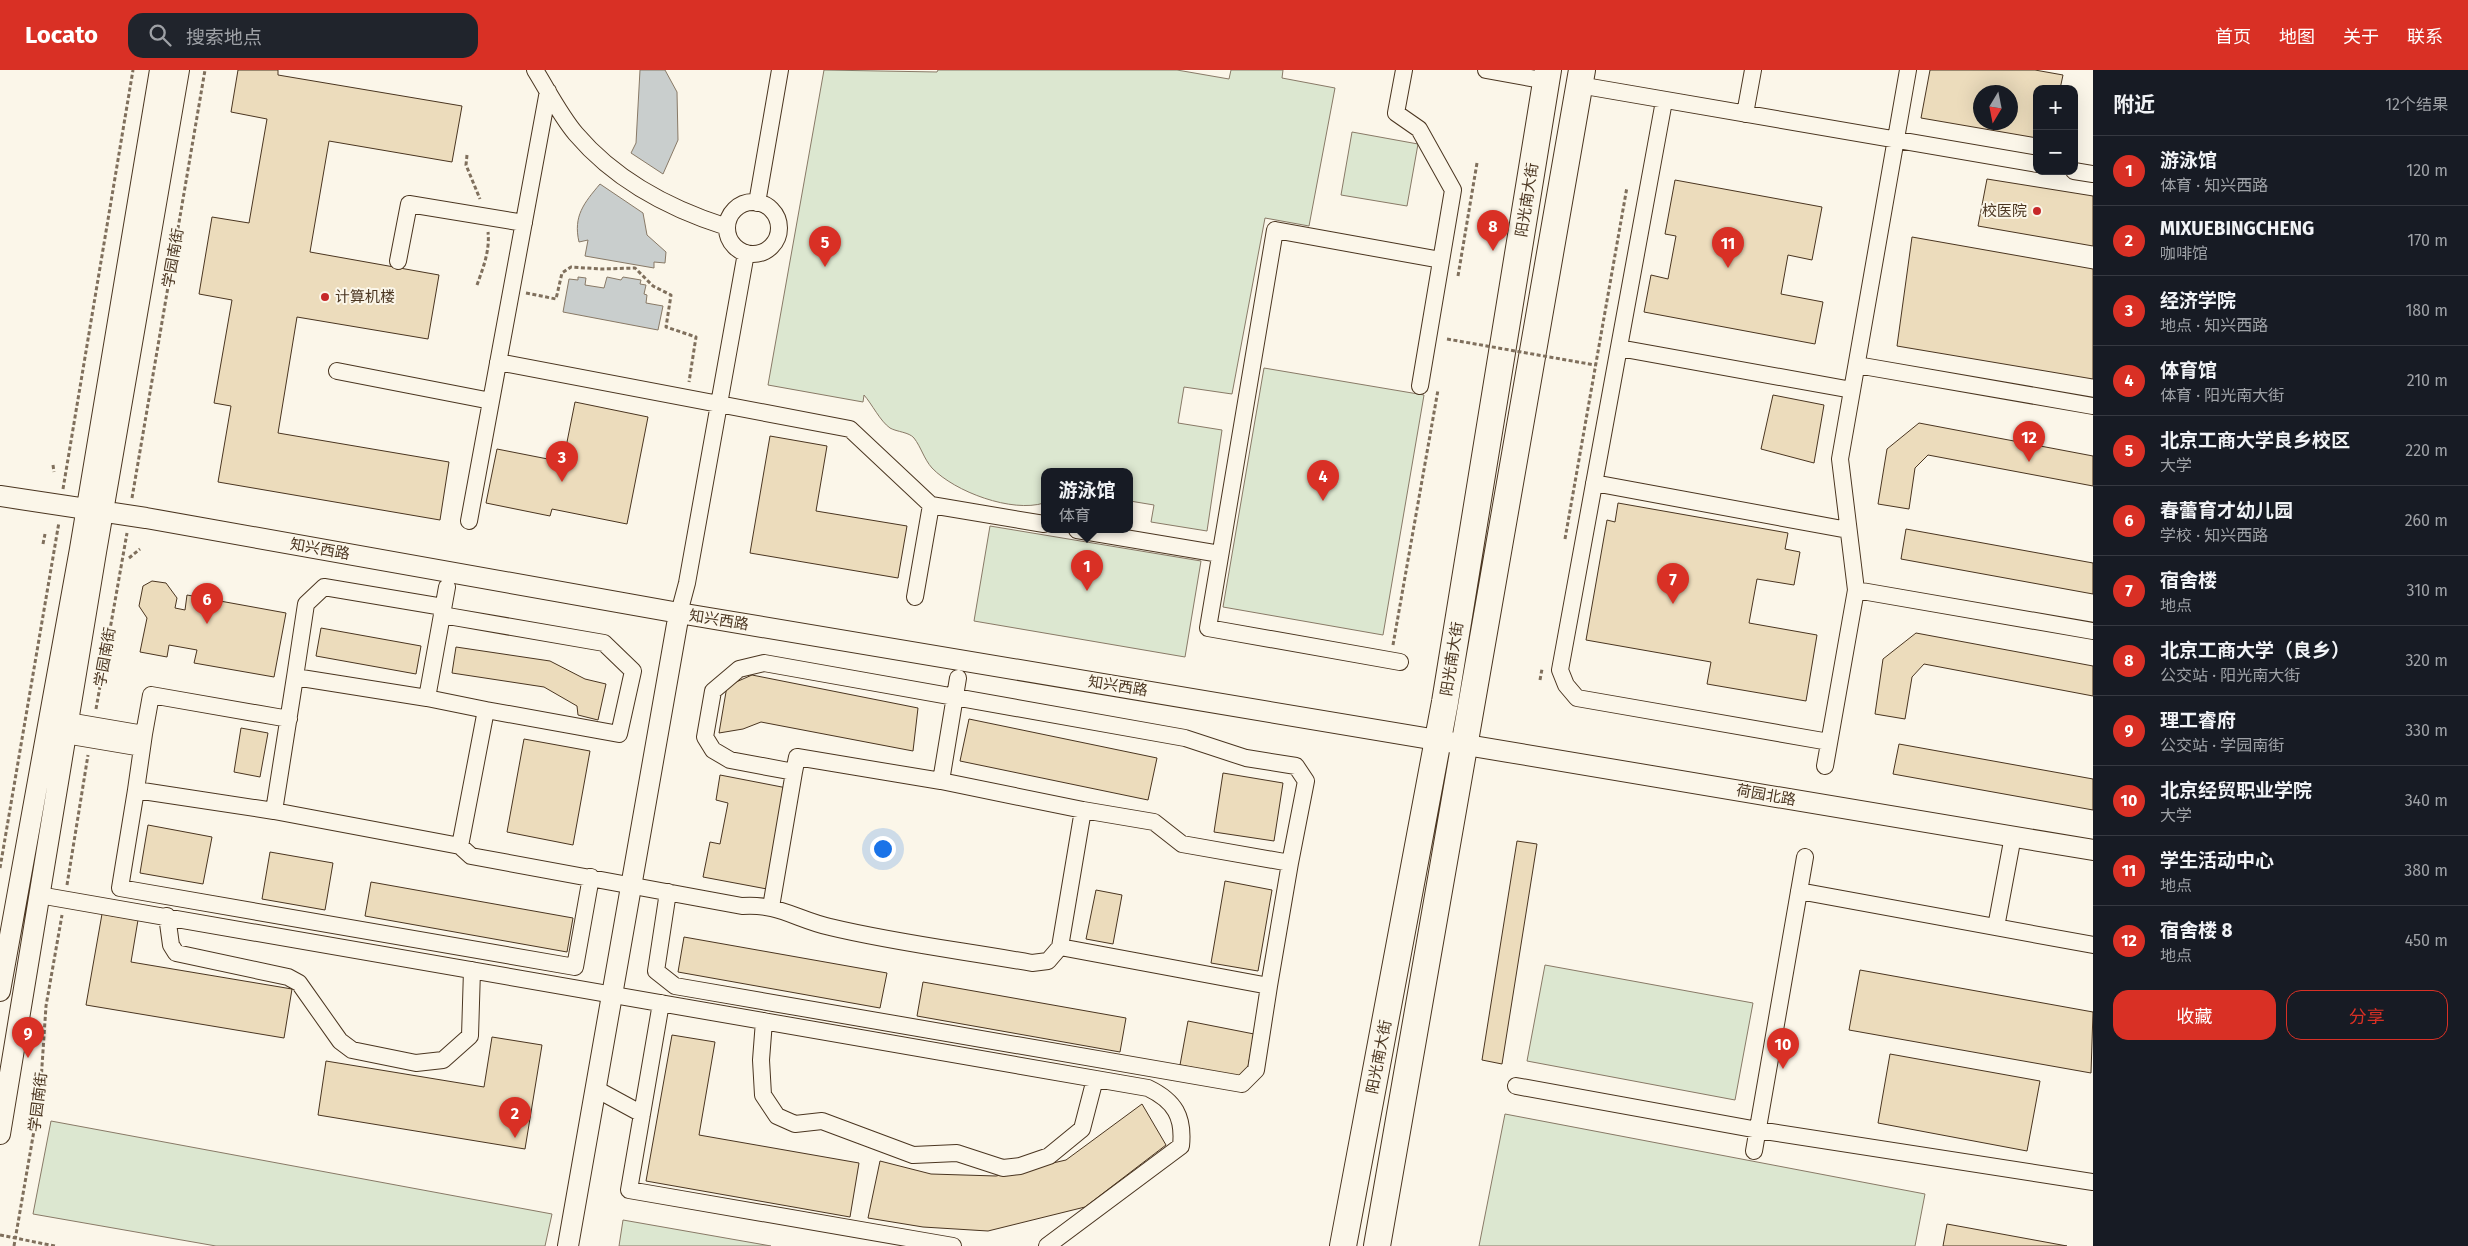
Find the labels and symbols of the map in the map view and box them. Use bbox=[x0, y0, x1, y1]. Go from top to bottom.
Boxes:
north arrow bbox=[1973, 85, 2018, 130]
street label: 阳光南大街 bbox=[1512, 162, 1542, 238]
place label: 校医院 bbox=[1982, 202, 2027, 220]
marker: 校医院 bbox=[2031, 205, 2043, 217]
pin: 8 bbox=[1477, 210, 1509, 251]
pin: 5 bbox=[809, 226, 841, 267]
street label: 学园南街 bbox=[159, 227, 187, 289]
pin: 11 bbox=[1712, 227, 1744, 268]
place label: 计算机楼 bbox=[335, 288, 395, 306]
marker: 计算机楼 bbox=[319, 291, 331, 303]
pin: 12 bbox=[2013, 421, 2045, 462]
pin: 3 bbox=[546, 441, 578, 482]
pin: 4 bbox=[1307, 460, 1339, 501]
street label: 知兴西路 bbox=[289, 535, 351, 563]
pin: 1 bbox=[1071, 550, 1103, 591]
pin: 7 bbox=[1657, 563, 1689, 604]
pin: 6 bbox=[191, 583, 223, 624]
street label: 知兴西路 bbox=[688, 606, 750, 634]
street label: 阳光南大街 bbox=[1437, 621, 1467, 697]
street label: 学园南街 bbox=[91, 626, 119, 688]
street label: 知兴西路 bbox=[1087, 672, 1149, 700]
street label: 荷园北路 bbox=[1735, 781, 1797, 809]
your location bbox=[870, 836, 896, 862]
pin: 9 bbox=[12, 1017, 44, 1058]
street label: 阳光南大街 bbox=[1363, 1018, 1395, 1096]
pin: 10 bbox=[1767, 1028, 1799, 1069]
street label: 学园南街 bbox=[25, 1071, 51, 1133]
pin: 2 bbox=[499, 1097, 531, 1138]

